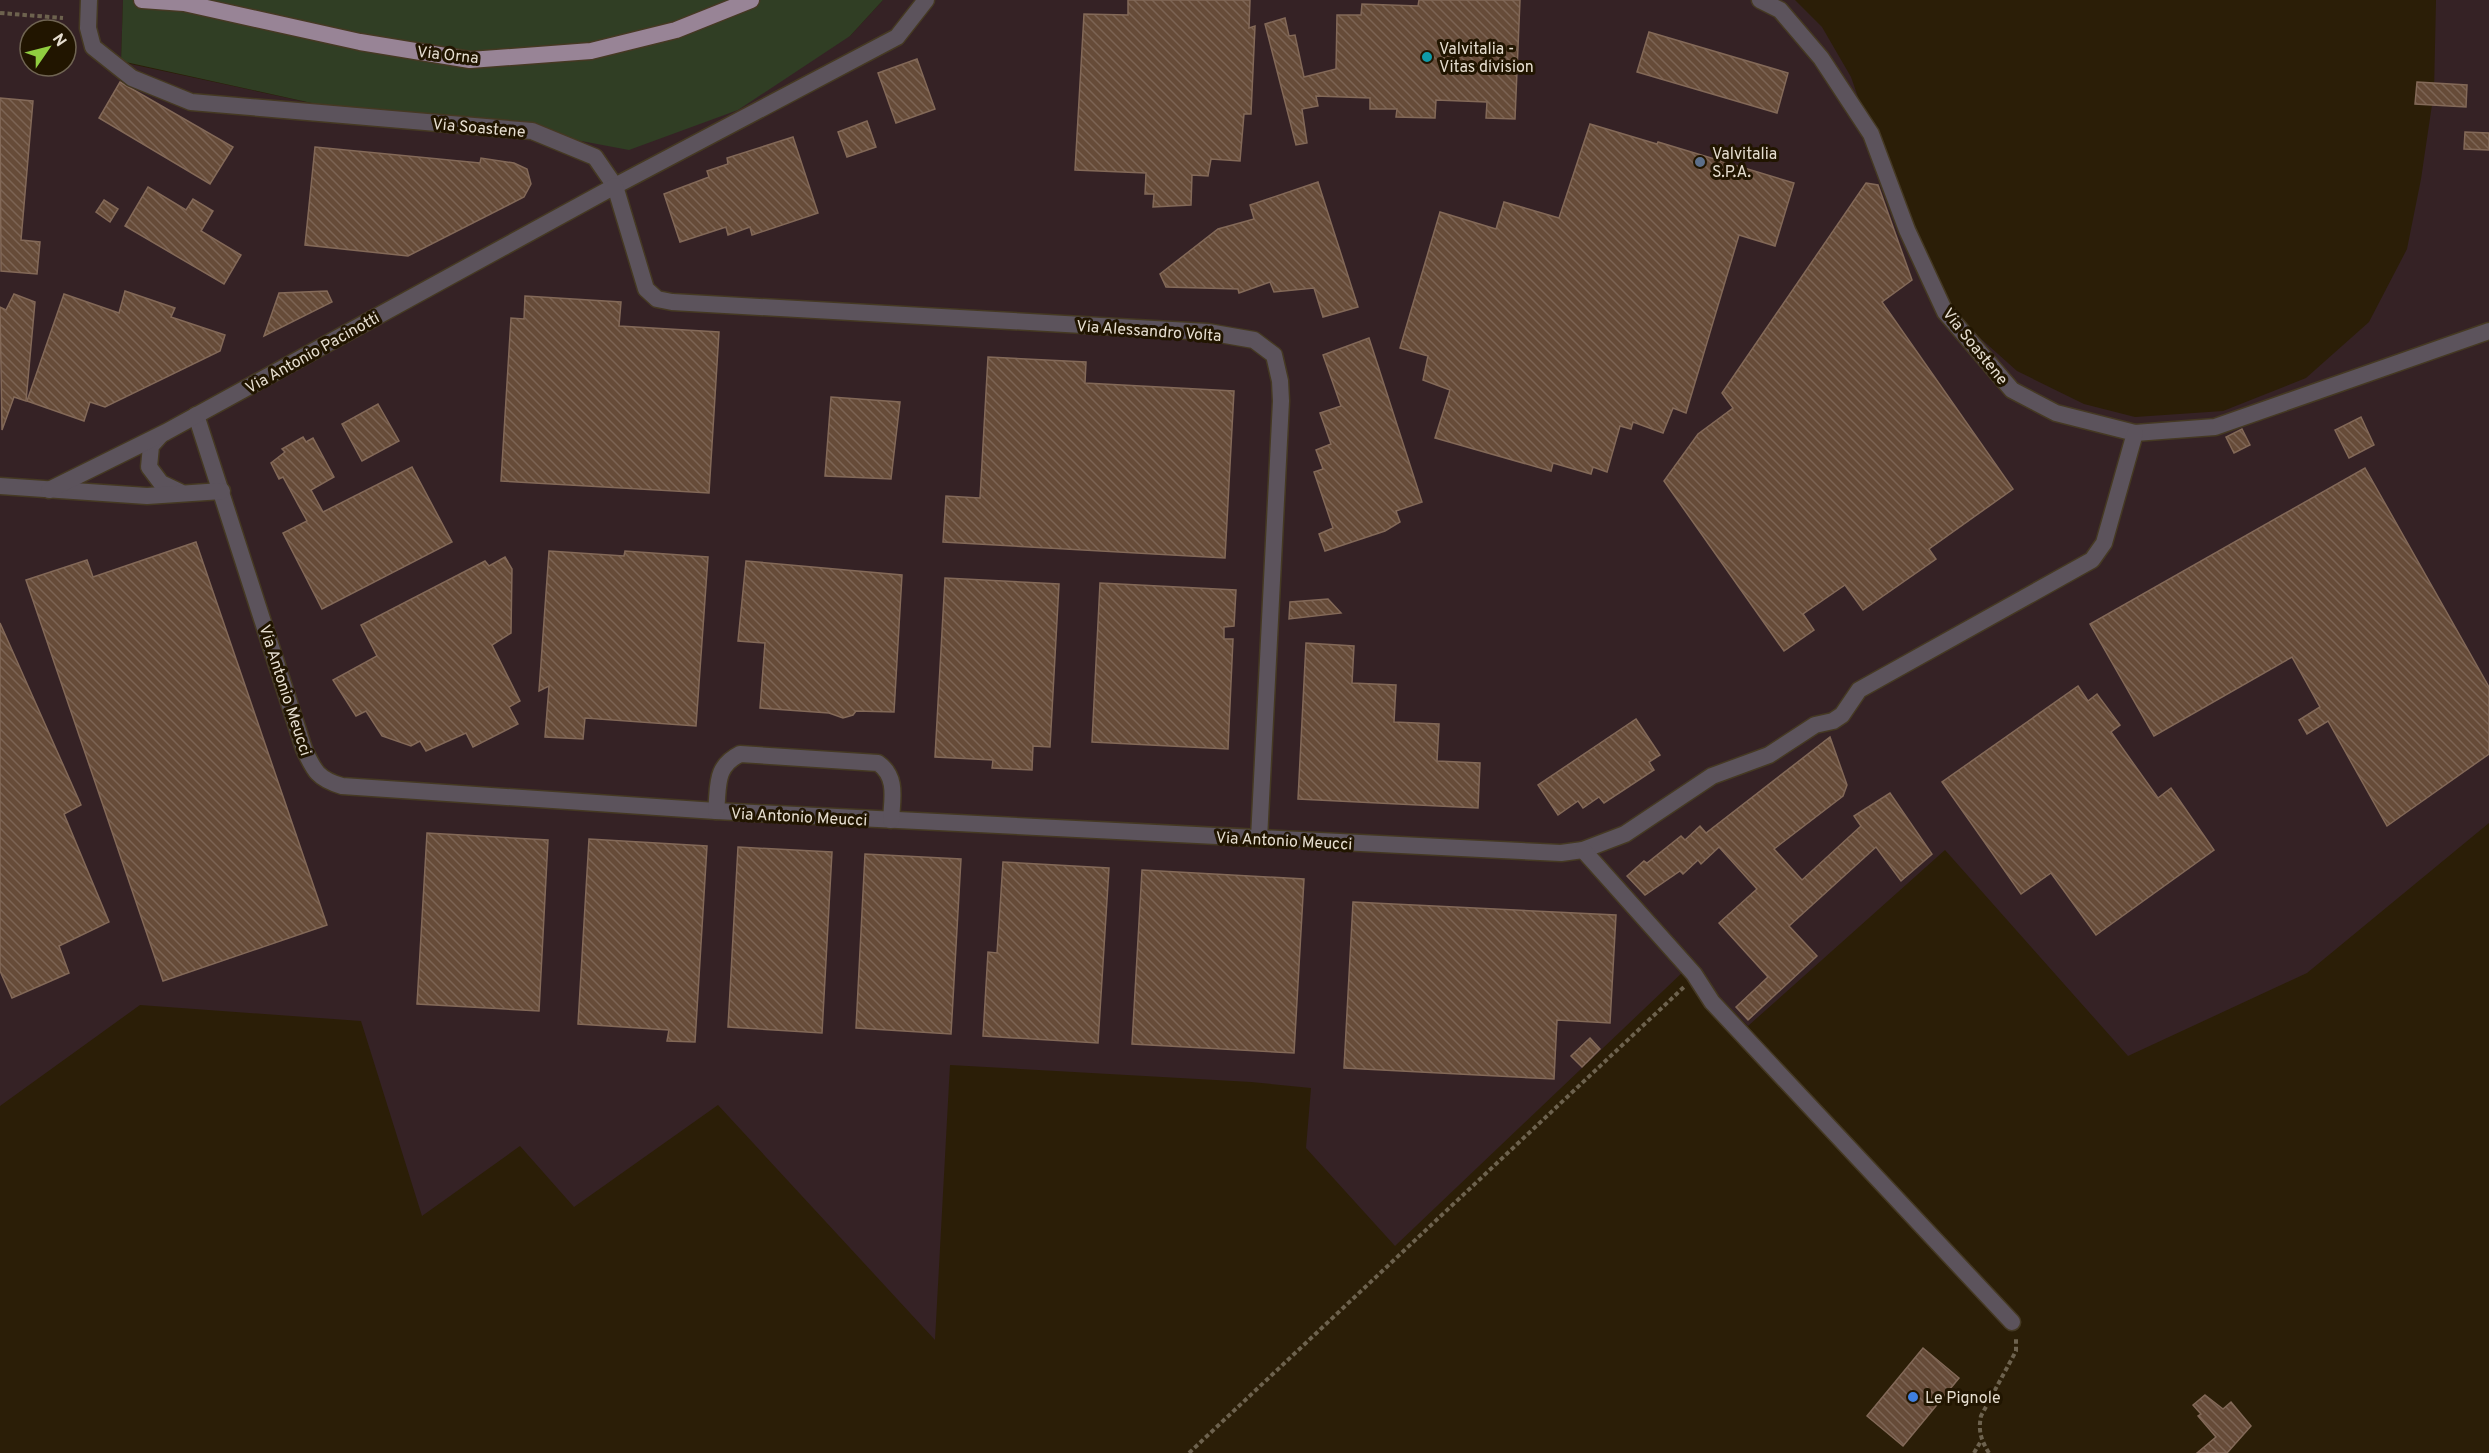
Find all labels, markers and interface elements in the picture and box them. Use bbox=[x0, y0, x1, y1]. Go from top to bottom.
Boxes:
north arrow bbox=[18, 18, 78, 78]
text: N bbox=[47, 30, 70, 51]
place label: Valvitalia - Vitas division bbox=[1439, 40, 1534, 78]
street label: Via Orna bbox=[416, 43, 480, 69]
marker: Valvitalia - Vitas division bbox=[1420, 50, 1434, 64]
street label: Via Soastene bbox=[431, 115, 526, 143]
place label: Valvitalia S.P.A. bbox=[1712, 145, 1777, 183]
marker: Valvitalia S.P.A. bbox=[1693, 155, 1707, 169]
street label: Via Soastene bbox=[1937, 305, 2012, 390]
street label: Via Antonio Pacinotti bbox=[242, 309, 384, 399]
street label: Via Alessandro Volta bbox=[1076, 317, 1222, 347]
street label: Via Antonio Meucci bbox=[253, 622, 315, 759]
street label: Via Antonio Meucci bbox=[730, 804, 868, 832]
street label: Via Antonio Meucci bbox=[1215, 828, 1353, 856]
place label: Le Pignole bbox=[1925, 1389, 2001, 1409]
marker: Le Pignole bbox=[1906, 1390, 1920, 1404]

